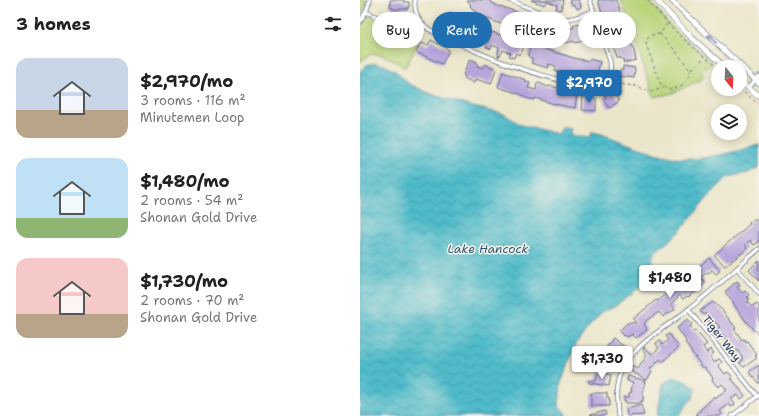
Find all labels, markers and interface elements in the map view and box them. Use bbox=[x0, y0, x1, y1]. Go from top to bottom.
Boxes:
chip: Buy bbox=[372, 12, 424, 48]
chip: Rent bbox=[432, 12, 492, 48]
chip: Filters bbox=[500, 12, 570, 48]
chip: New bbox=[578, 12, 636, 48]
text: 3 homes bbox=[16, 13, 91, 35]
icon: filters bbox=[322, 13, 344, 35]
one-way arrow bbox=[707, 35, 717, 44]
north arrow bbox=[711, 60, 747, 96]
map controls bbox=[711, 60, 747, 140]
text: $2,970/mo bbox=[140, 70, 233, 92]
pin: $2,970 bbox=[556, 70, 622, 104]
icon: home bbox=[48, 74, 96, 122]
text: $2,970 bbox=[566, 74, 612, 91]
text: 3 rooms · 116 m² bbox=[140, 92, 246, 109]
button: layers bbox=[711, 104, 747, 140]
text: Minutemen Loop bbox=[140, 109, 244, 126]
text: $1,480/mo bbox=[140, 170, 230, 192]
icon: home bbox=[48, 174, 96, 222]
text: 2 rooms · 54 m² bbox=[140, 192, 243, 209]
text: Shonan Gold Drive bbox=[140, 209, 257, 226]
water label: Lake Hancock bbox=[448, 241, 529, 257]
pin: $1,480 bbox=[637, 265, 703, 299]
text: $1,480 bbox=[648, 269, 692, 286]
text: $1,730/mo bbox=[140, 270, 228, 292]
icon: home bbox=[48, 274, 96, 322]
text: 2 rooms · 70 m² bbox=[140, 292, 244, 309]
text: Shonan Gold Drive bbox=[140, 309, 257, 326]
street label: Tiger Way bbox=[699, 312, 744, 364]
pin: $1,730 bbox=[569, 346, 635, 380]
text: $1,730 bbox=[581, 350, 623, 367]

